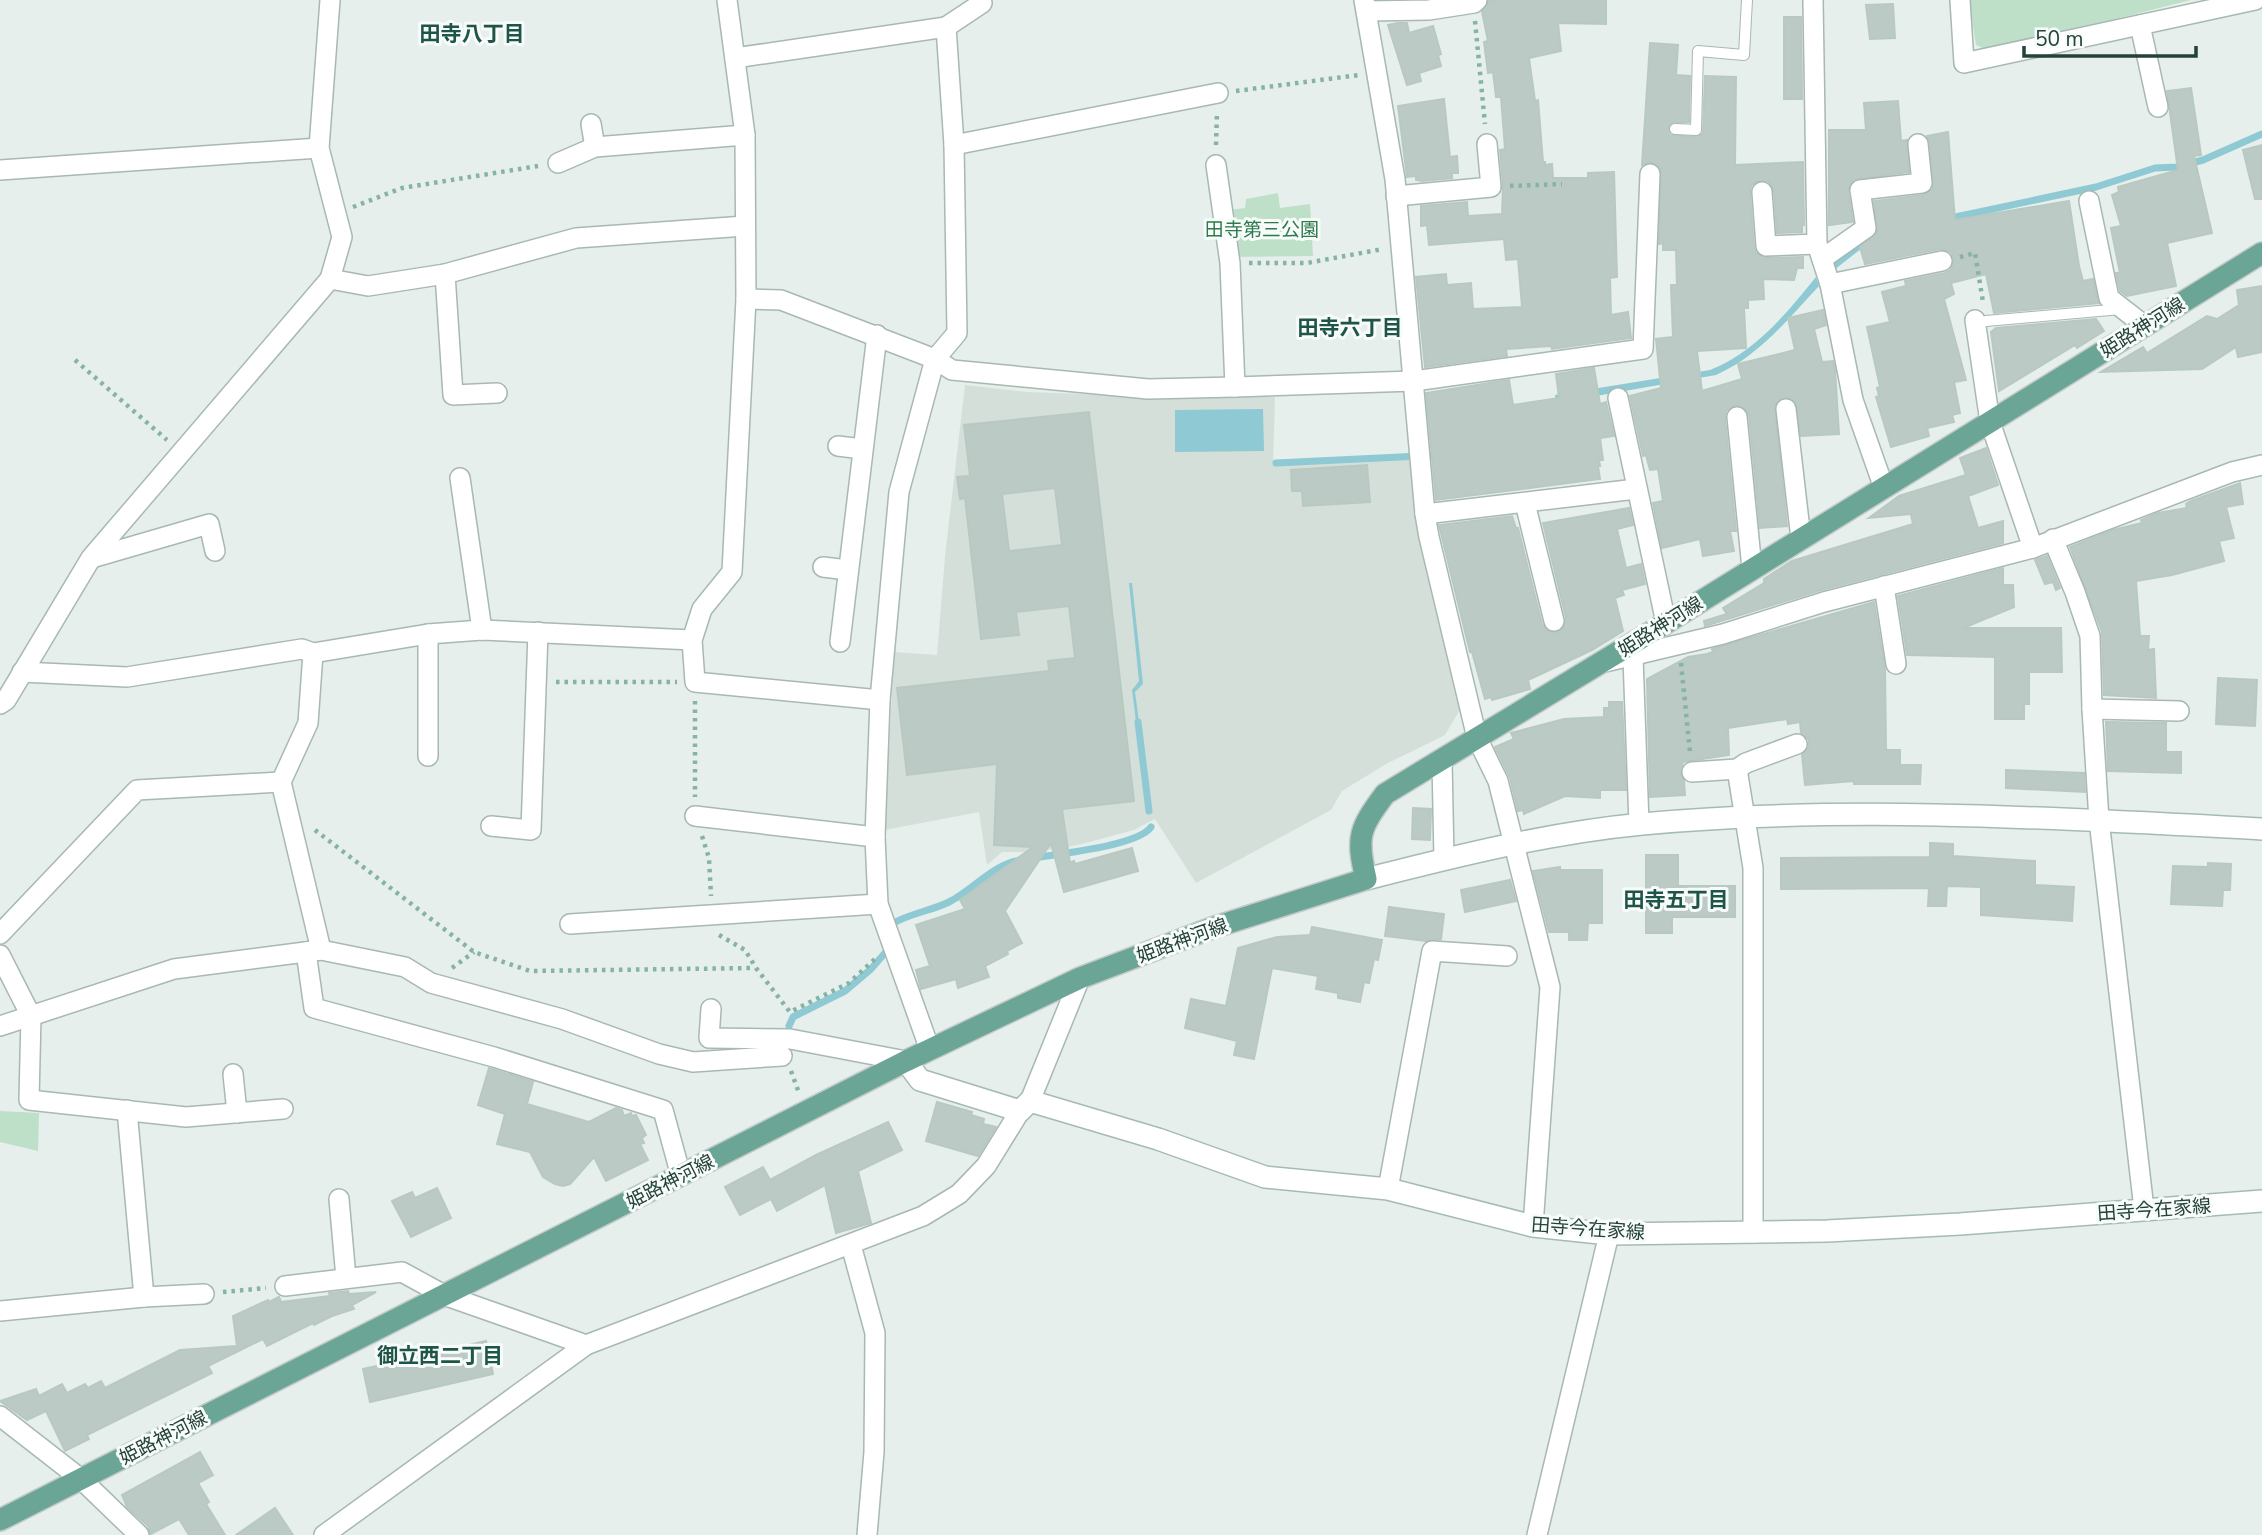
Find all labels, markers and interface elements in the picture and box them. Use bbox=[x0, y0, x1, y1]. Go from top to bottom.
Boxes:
scale bar bbox=[2024, 14, 2196, 58]
district label: 田寺八丁目 bbox=[420, 20, 525, 48]
text: 50 m bbox=[2035, 25, 2084, 53]
park label: 田寺第三公園 bbox=[1205, 217, 1319, 243]
street label: 姫路神河線 bbox=[2095, 292, 2190, 364]
district label: 田寺六丁目 bbox=[1298, 314, 1403, 342]
street label: 姫路神河線 bbox=[1613, 591, 1708, 663]
district label: 田寺五丁目 bbox=[1624, 886, 1729, 914]
street label: 姫路神河線 bbox=[1133, 912, 1231, 969]
street label: 姫路神河線 bbox=[622, 1149, 719, 1215]
street label: 田寺今在家線 bbox=[2096, 1193, 2212, 1227]
street label: 田寺今在家線 bbox=[1530, 1212, 1646, 1246]
district label: 御立西二丁目 bbox=[377, 1342, 503, 1370]
street label: 姫路神河線 bbox=[115, 1405, 212, 1471]

